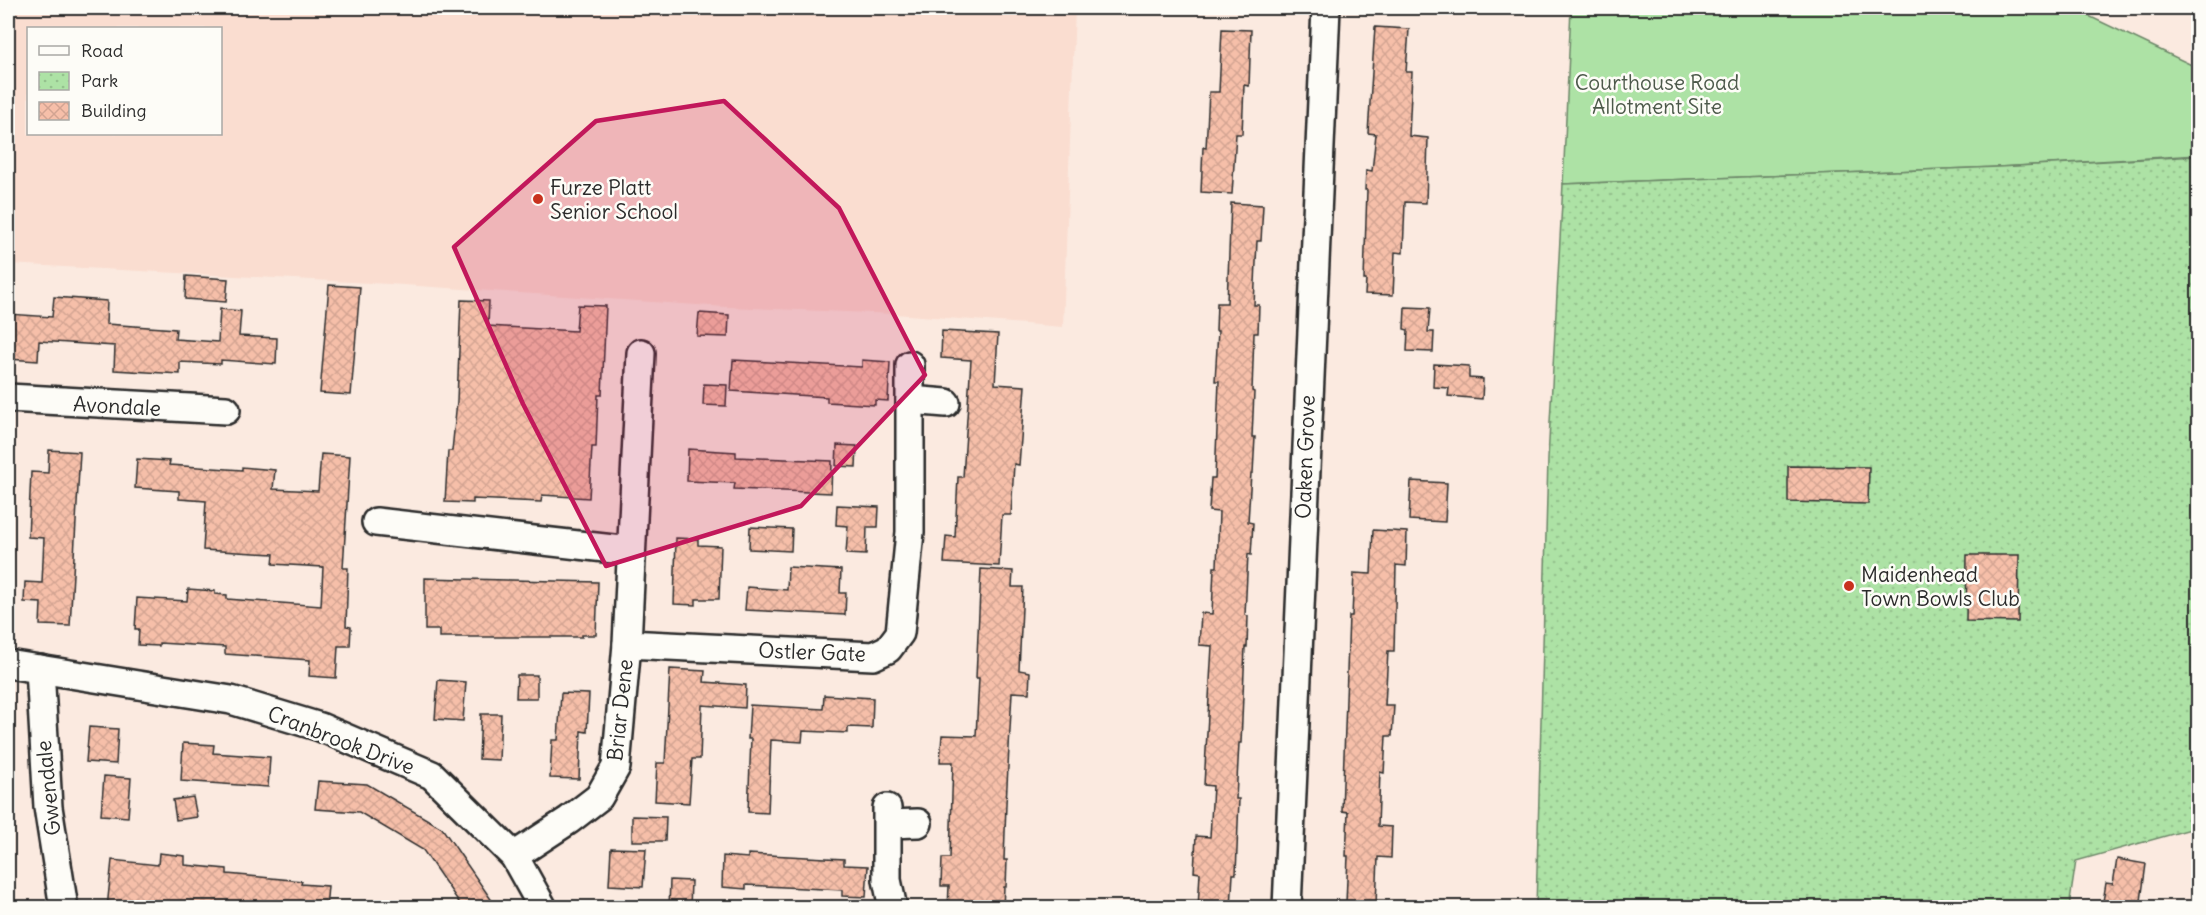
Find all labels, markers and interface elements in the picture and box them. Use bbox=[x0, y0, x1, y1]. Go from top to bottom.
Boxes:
legend bbox=[27, 27, 222, 135]
text: Road bbox=[81, 39, 124, 62]
text: Park bbox=[81, 69, 118, 92]
park label: Courthouse Road Allotment Site bbox=[1575, 69, 1739, 120]
text: Building bbox=[81, 99, 146, 122]
place label: Furze Platt Senior School bbox=[550, 174, 678, 225]
marker: Furze Platt Senior School bbox=[531, 192, 545, 206]
street label: Avondale bbox=[72, 390, 162, 422]
street label: Oaken Grove bbox=[1289, 395, 1321, 519]
place label: Maidenhead Town Bowls Club bbox=[1861, 561, 2020, 612]
marker: Maidenhead Town Bowls Club bbox=[1842, 579, 1856, 593]
street label: Ostler Gate bbox=[758, 637, 866, 667]
street label: Briar Dene bbox=[601, 658, 639, 762]
street label: Cranbrook Drive bbox=[264, 700, 418, 780]
street label: Gwendale bbox=[30, 739, 66, 837]

